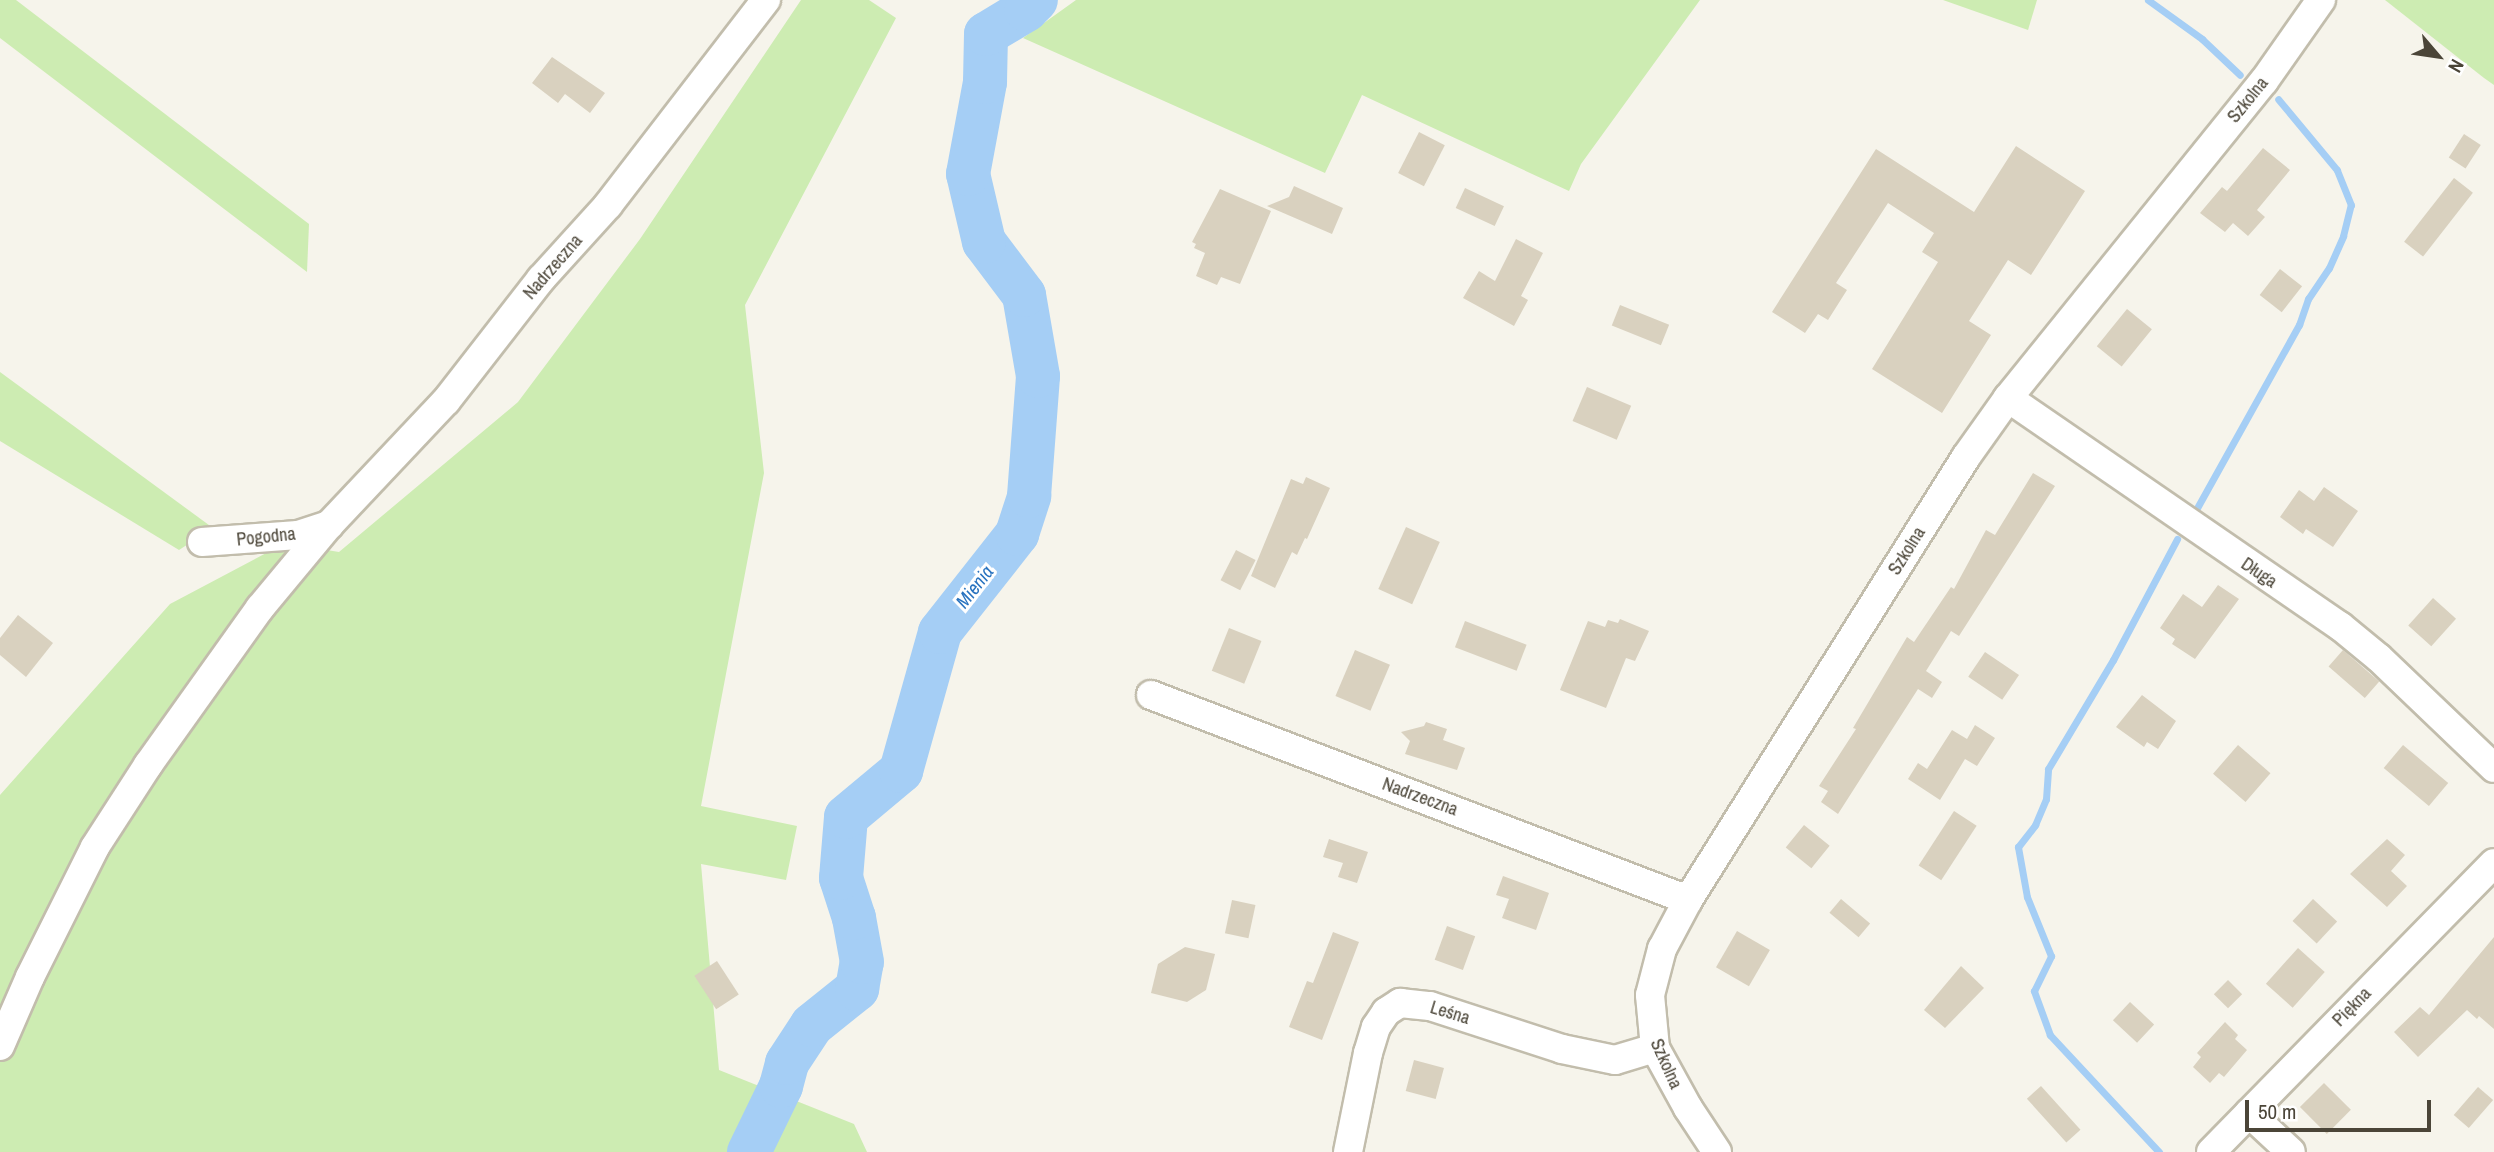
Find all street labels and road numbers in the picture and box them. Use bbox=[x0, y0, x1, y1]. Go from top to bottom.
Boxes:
street label: Szkolna bbox=[2223, 73, 2273, 127]
street label: Nadrzeczna bbox=[519, 230, 587, 304]
street label: Pogodna bbox=[235, 523, 297, 551]
street label: Szkolna bbox=[1884, 523, 1930, 579]
street label: Długa bbox=[2237, 553, 2281, 593]
street label: Nadrzeczna bbox=[1379, 773, 1461, 821]
street label: Piękna bbox=[2328, 983, 2376, 1031]
street label: Leśna bbox=[1428, 997, 1472, 1029]
street label: Szkolna bbox=[1645, 1036, 1687, 1092]

